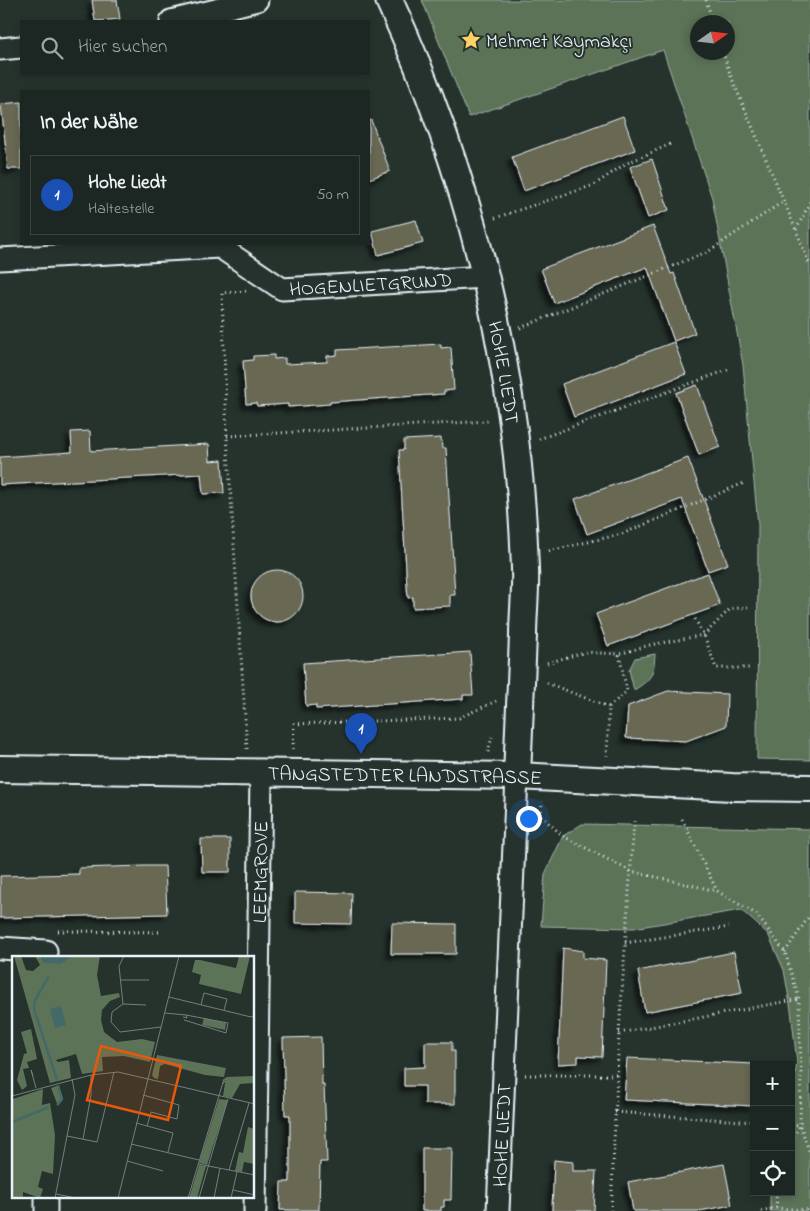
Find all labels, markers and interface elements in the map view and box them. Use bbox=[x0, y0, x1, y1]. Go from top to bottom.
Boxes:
north arrow bbox=[690, 15, 735, 60]
search box bbox=[20, 20, 370, 75]
place label: Mehmet Kaymakçı bbox=[486, 28, 632, 57]
place icon: Mehmet Kaymakçı bbox=[460, 29, 482, 51]
icon: search bbox=[38, 34, 66, 62]
text: Hier suchen bbox=[78, 34, 167, 61]
text: In der Nähe bbox=[40, 108, 138, 138]
text: Hohe Liedt bbox=[88, 170, 167, 197]
text: 1 bbox=[54, 183, 60, 207]
text: 50 m bbox=[317, 183, 349, 207]
text: Haltestelle bbox=[88, 197, 154, 221]
street label: HOGENLIETGRUND bbox=[289, 267, 453, 306]
street label: HOHE LIEDT bbox=[479, 319, 525, 426]
pin: 1 bbox=[345, 713, 377, 754]
street label: TANGSTEDTER LANDSTRASSE bbox=[268, 761, 543, 794]
your location bbox=[516, 806, 542, 832]
street label: LEEMGROVE bbox=[247, 821, 277, 923]
inset map bbox=[12, 956, 255, 1198]
map controls bbox=[750, 1061, 795, 1196]
button: + bbox=[750, 1061, 795, 1106]
street label: HOHE LIEDT bbox=[487, 1083, 521, 1188]
button: − bbox=[750, 1106, 795, 1151]
button: locate bbox=[750, 1151, 795, 1196]

